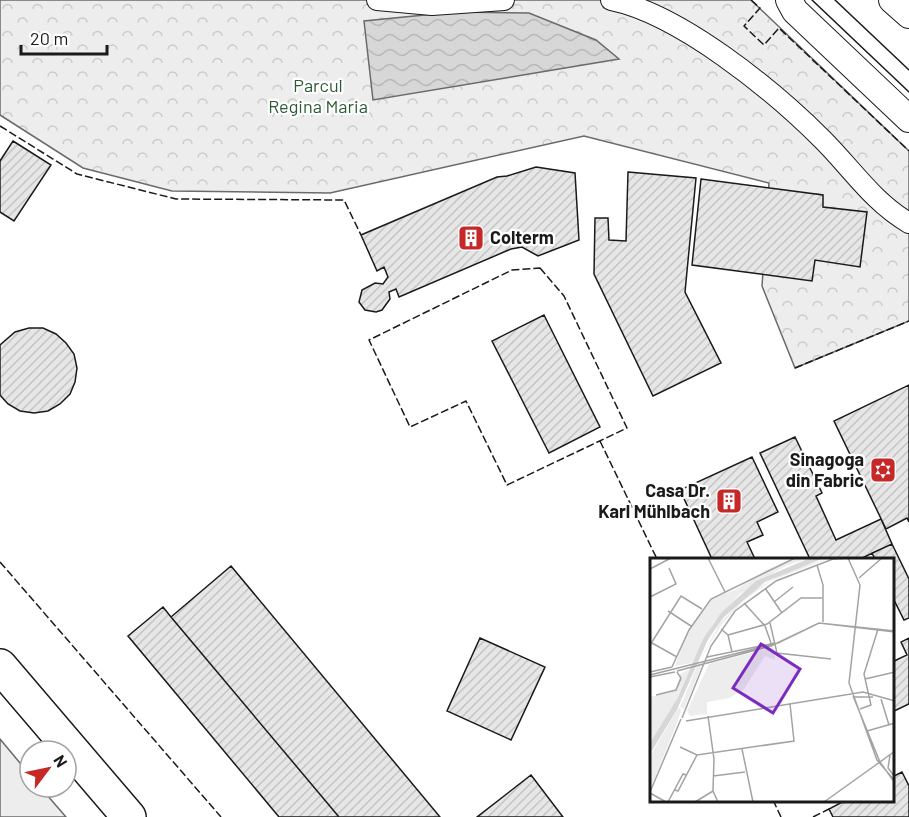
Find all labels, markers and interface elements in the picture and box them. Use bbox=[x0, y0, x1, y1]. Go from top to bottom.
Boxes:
scale bar bbox=[21, 18, 106, 56]
text: 20 m bbox=[30, 27, 68, 49]
park label: Parcul Regina Maria bbox=[268, 74, 368, 117]
building icon: Colterm bbox=[456, 223, 486, 253]
place label: Colterm bbox=[490, 226, 554, 248]
place label: Sinagoga din Fabric bbox=[786, 448, 864, 491]
synagogue icon: Sinagoga din Fabric bbox=[868, 455, 898, 485]
place label: Casa Dr. Karl Mühlbach bbox=[598, 479, 710, 522]
building icon: Casa Dr. Karl Mühlbach bbox=[714, 486, 744, 516]
inset map bbox=[650, 558, 894, 802]
north arrow bbox=[18, 739, 78, 799]
text: N bbox=[50, 751, 72, 770]

